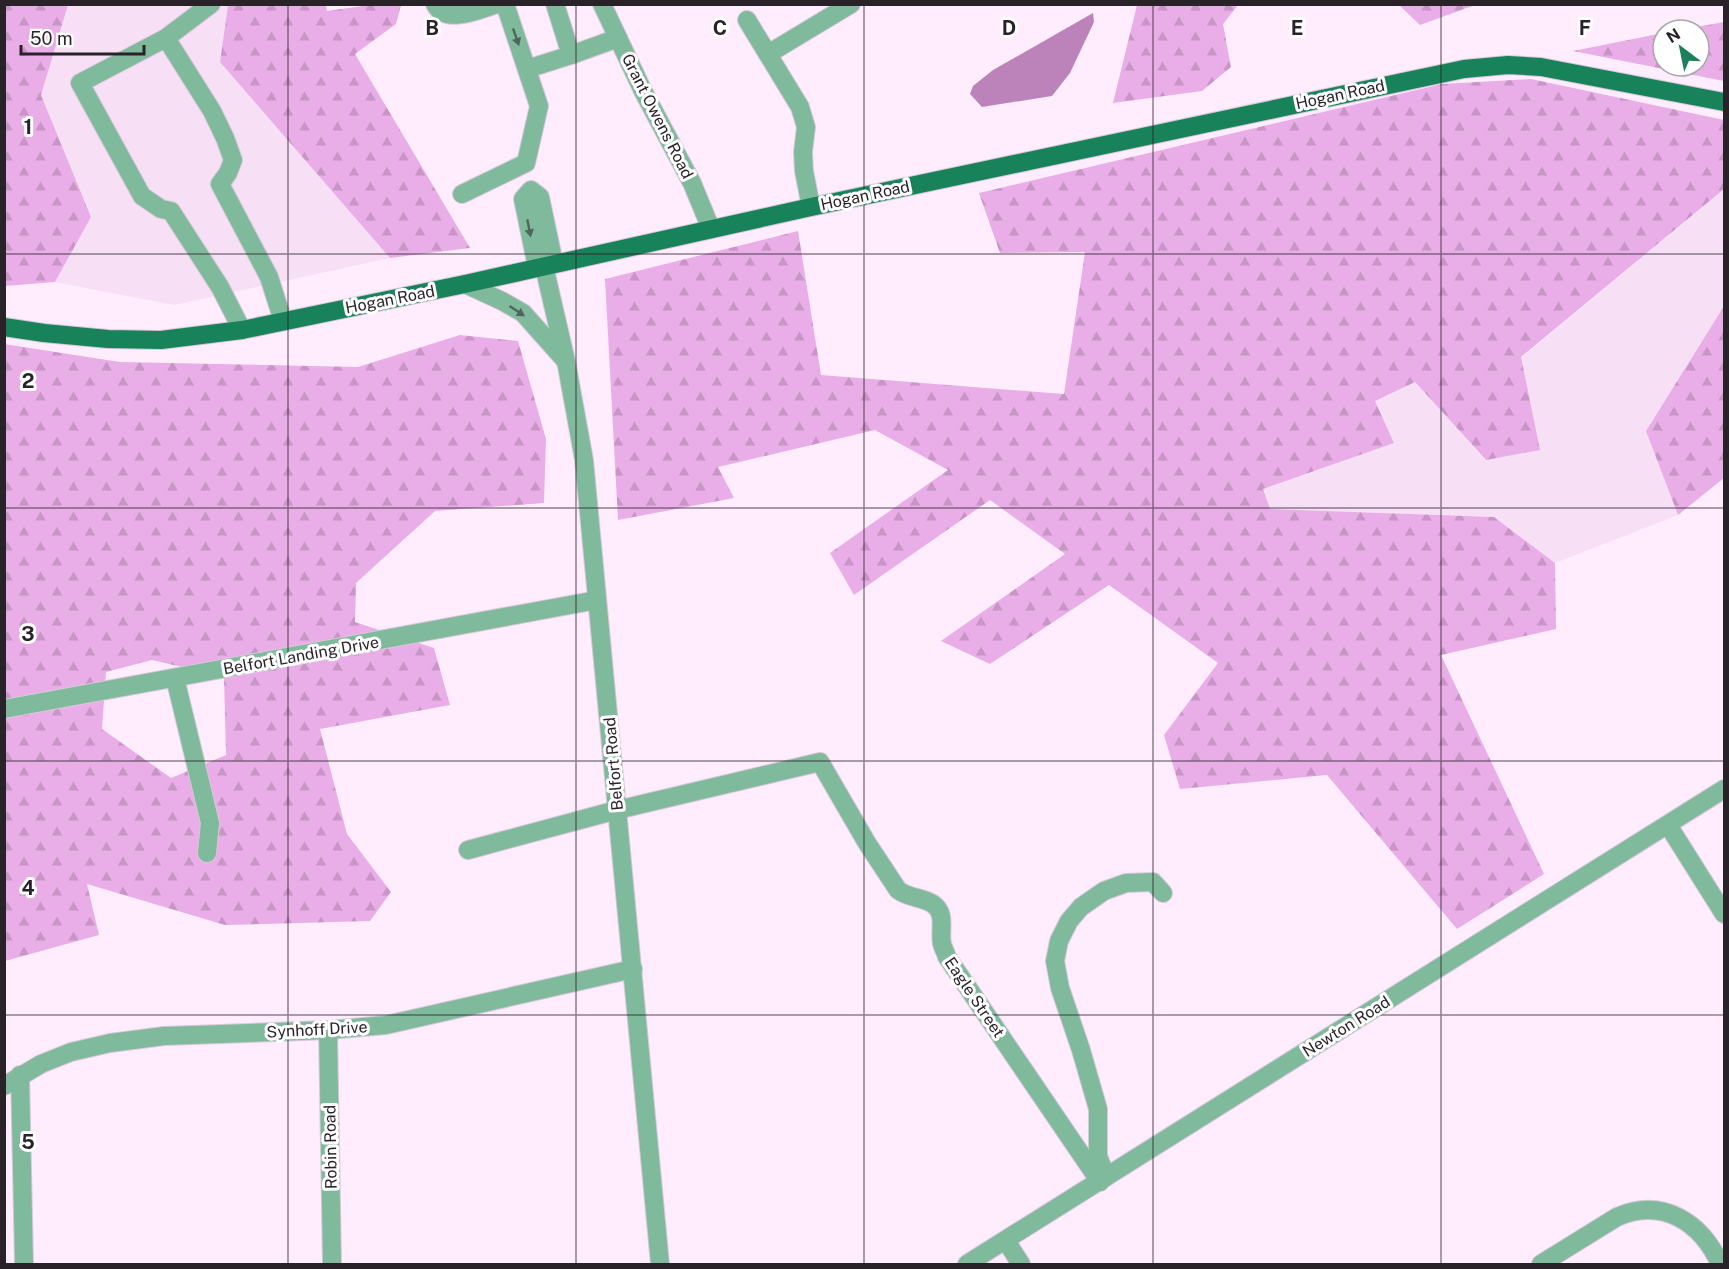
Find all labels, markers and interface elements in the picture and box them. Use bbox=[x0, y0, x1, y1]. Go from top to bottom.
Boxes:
text: B bbox=[425, 16, 439, 40]
text: C bbox=[713, 16, 727, 40]
text: D bbox=[1002, 16, 1016, 40]
text: E bbox=[1291, 16, 1303, 40]
text: F bbox=[1579, 16, 1591, 40]
scale bar bbox=[21, 18, 144, 56]
north arrow bbox=[1651, 18, 1711, 78]
text: N bbox=[1663, 24, 1684, 47]
text: 50 m bbox=[30, 28, 73, 49]
one-way arrow bbox=[512, 28, 522, 46]
street label: Grant Owens Road bbox=[618, 51, 697, 182]
street label: Hogan Road bbox=[1294, 76, 1386, 113]
text: 1 bbox=[24, 115, 32, 139]
street label: Hogan Road bbox=[819, 177, 911, 214]
one-way arrow bbox=[525, 219, 534, 238]
street label: Hogan Road bbox=[344, 282, 436, 317]
one-way arrow bbox=[509, 305, 525, 317]
text: 2 bbox=[22, 369, 34, 393]
text: 3 bbox=[21, 622, 35, 646]
street label: Belfort Landing Drive bbox=[222, 632, 380, 679]
street label: Belfort Road bbox=[600, 716, 627, 811]
text: 4 bbox=[21, 876, 35, 900]
street label: Eagle Street bbox=[941, 954, 1008, 1041]
street label: Newton Road bbox=[1299, 992, 1393, 1061]
street label: Synhoff Drive bbox=[266, 1017, 368, 1042]
street label: Robin Road bbox=[320, 1105, 341, 1189]
text: 5 bbox=[21, 1130, 35, 1154]

